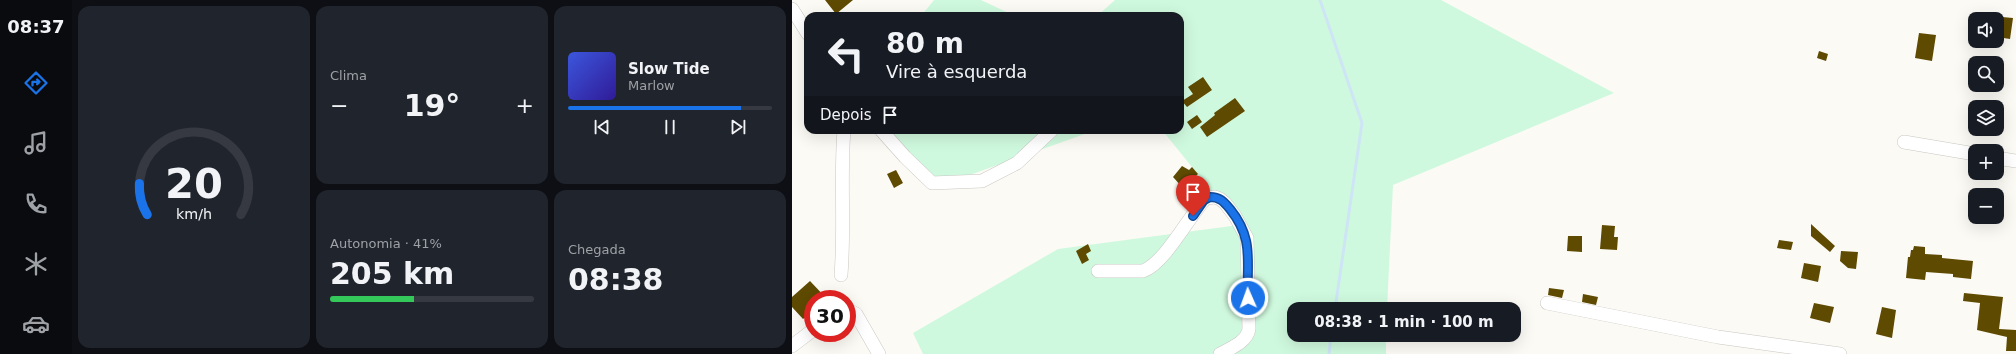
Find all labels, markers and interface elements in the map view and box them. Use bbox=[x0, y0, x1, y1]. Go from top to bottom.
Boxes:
map controls bbox=[1968, 12, 2004, 224]
button: sound bbox=[1968, 12, 2004, 48]
text: 08:37 bbox=[7, 16, 65, 37]
text: 80 m bbox=[886, 27, 964, 60]
icon: left bbox=[820, 28, 872, 80]
button: search bbox=[1968, 56, 2004, 92]
text: Slow Tide bbox=[628, 60, 710, 78]
text: Vire à esquerda bbox=[886, 61, 1027, 82]
text: Clima bbox=[330, 68, 367, 83]
icon: directions bbox=[22, 69, 50, 97]
text: Marlow bbox=[628, 78, 675, 93]
text: 19° bbox=[404, 88, 460, 123]
text: − bbox=[330, 93, 348, 118]
text: + bbox=[516, 93, 534, 118]
button: layers bbox=[1968, 100, 2004, 136]
icon: arrive bbox=[879, 104, 901, 126]
text: Depois bbox=[820, 106, 871, 124]
icon: previous bbox=[591, 116, 613, 138]
icon: pause bbox=[659, 116, 681, 138]
icon: next bbox=[727, 116, 749, 138]
icon: music bbox=[22, 129, 50, 157]
button: + bbox=[1968, 144, 2004, 180]
text: 20 bbox=[165, 159, 223, 208]
pin bbox=[1176, 175, 1210, 216]
icon: arrive bbox=[1182, 181, 1204, 203]
button: − bbox=[1968, 188, 2004, 224]
icon: phone bbox=[22, 190, 50, 218]
text: km/h bbox=[176, 206, 212, 222]
text: Autonomia · 41% bbox=[330, 236, 442, 251]
text: Chegada bbox=[568, 242, 626, 257]
icon: climate bbox=[22, 250, 50, 278]
text: 205 km bbox=[330, 256, 454, 291]
text: 08:38 bbox=[568, 262, 664, 297]
position arrow bbox=[1227, 277, 1269, 319]
speed limit sign: 30 bbox=[804, 290, 856, 342]
icon: car bbox=[22, 310, 50, 338]
text: 08:38 · 1 min · 100 m bbox=[1314, 313, 1494, 331]

